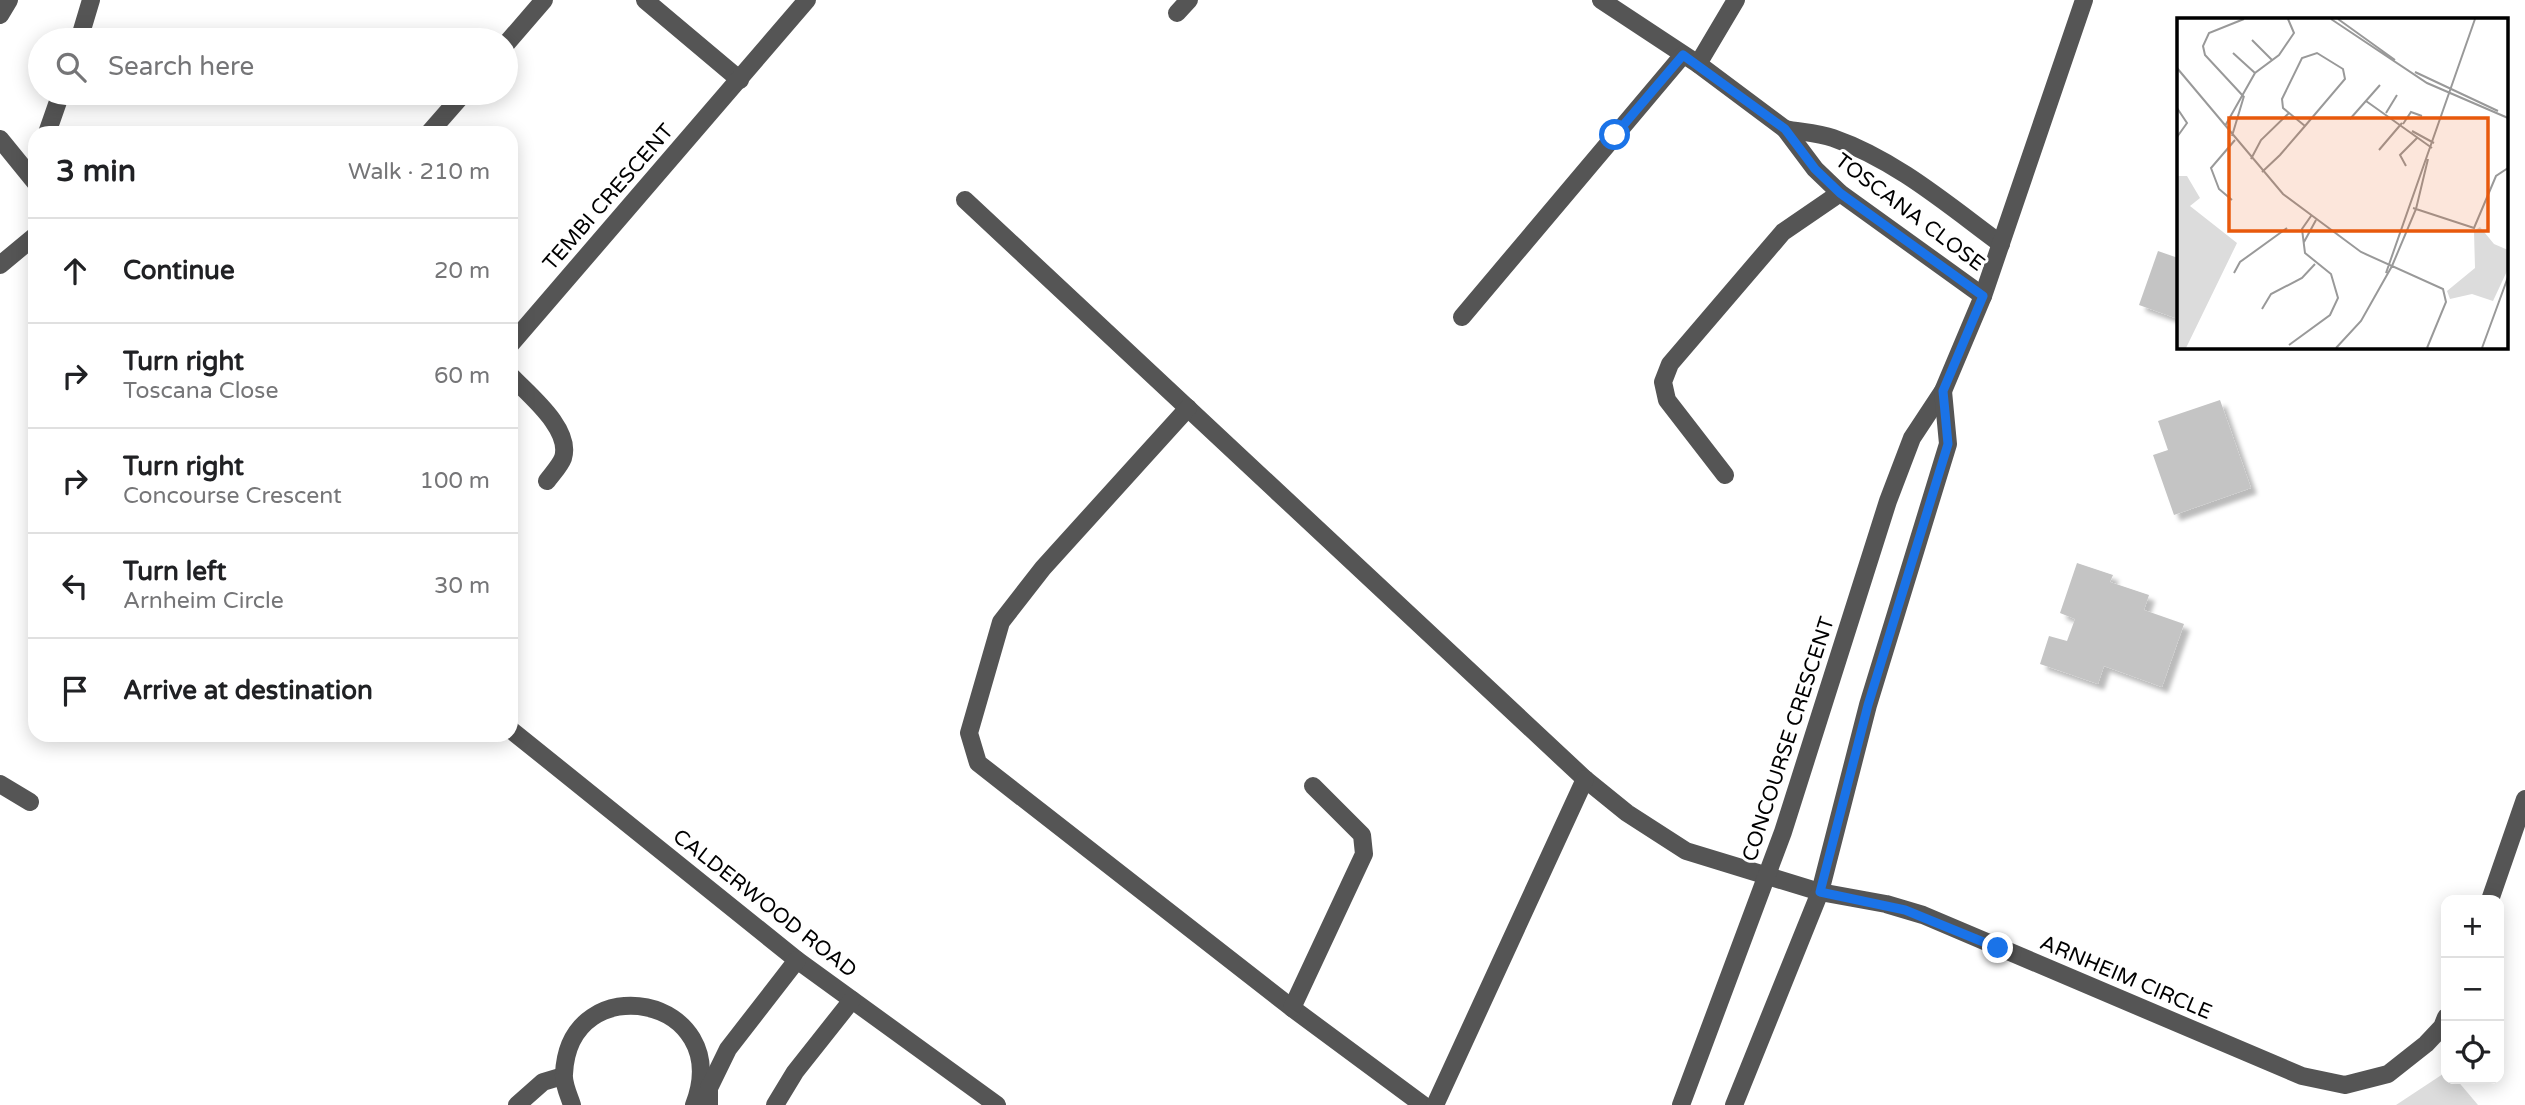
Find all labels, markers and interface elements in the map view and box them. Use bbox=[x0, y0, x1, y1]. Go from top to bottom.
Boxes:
inset map bbox=[2177, 18, 2508, 348]
search box bbox=[28, 28, 518, 105]
icon: search bbox=[52, 48, 90, 86]
text: Search here bbox=[108, 51, 254, 82]
street label: TEMBI CRESCENT bbox=[538, 119, 679, 276]
route start bbox=[1599, 119, 1630, 150]
street label: TOSCANA CLOSE bbox=[1830, 148, 1989, 277]
text: 3 min bbox=[56, 153, 136, 190]
text: Walk · 210 m bbox=[348, 158, 490, 186]
icon: ahead bbox=[56, 252, 94, 290]
text: Continue bbox=[123, 255, 235, 286]
text: 20 m bbox=[434, 257, 490, 285]
text: Turn right bbox=[123, 346, 244, 377]
icon: right bbox=[56, 357, 94, 395]
text: 60 m bbox=[434, 362, 490, 390]
text: Toscana Close bbox=[123, 377, 278, 405]
text: Turn right bbox=[123, 451, 244, 482]
icon: right bbox=[56, 462, 94, 500]
text: 100 m bbox=[420, 467, 490, 495]
text: Concourse Crescent bbox=[123, 482, 342, 510]
text: Turn left bbox=[123, 556, 226, 587]
icon: left bbox=[56, 567, 94, 605]
text: 30 m bbox=[434, 572, 490, 600]
text: Arnheim Circle bbox=[123, 587, 284, 615]
street label: CONCOURSE CRESCENT bbox=[1737, 614, 1840, 865]
icon: arrive bbox=[56, 672, 94, 710]
text: Arrive at destination bbox=[123, 675, 373, 706]
street label: CALDERWOOD ROAD bbox=[668, 824, 862, 983]
map controls bbox=[2441, 895, 2504, 1084]
button: + bbox=[2441, 895, 2504, 958]
street label: ARNHEIM CIRCLE bbox=[2036, 930, 2215, 1025]
route end bbox=[1982, 932, 2013, 963]
button: − bbox=[2441, 958, 2504, 1021]
button: locate bbox=[2441, 1021, 2504, 1084]

